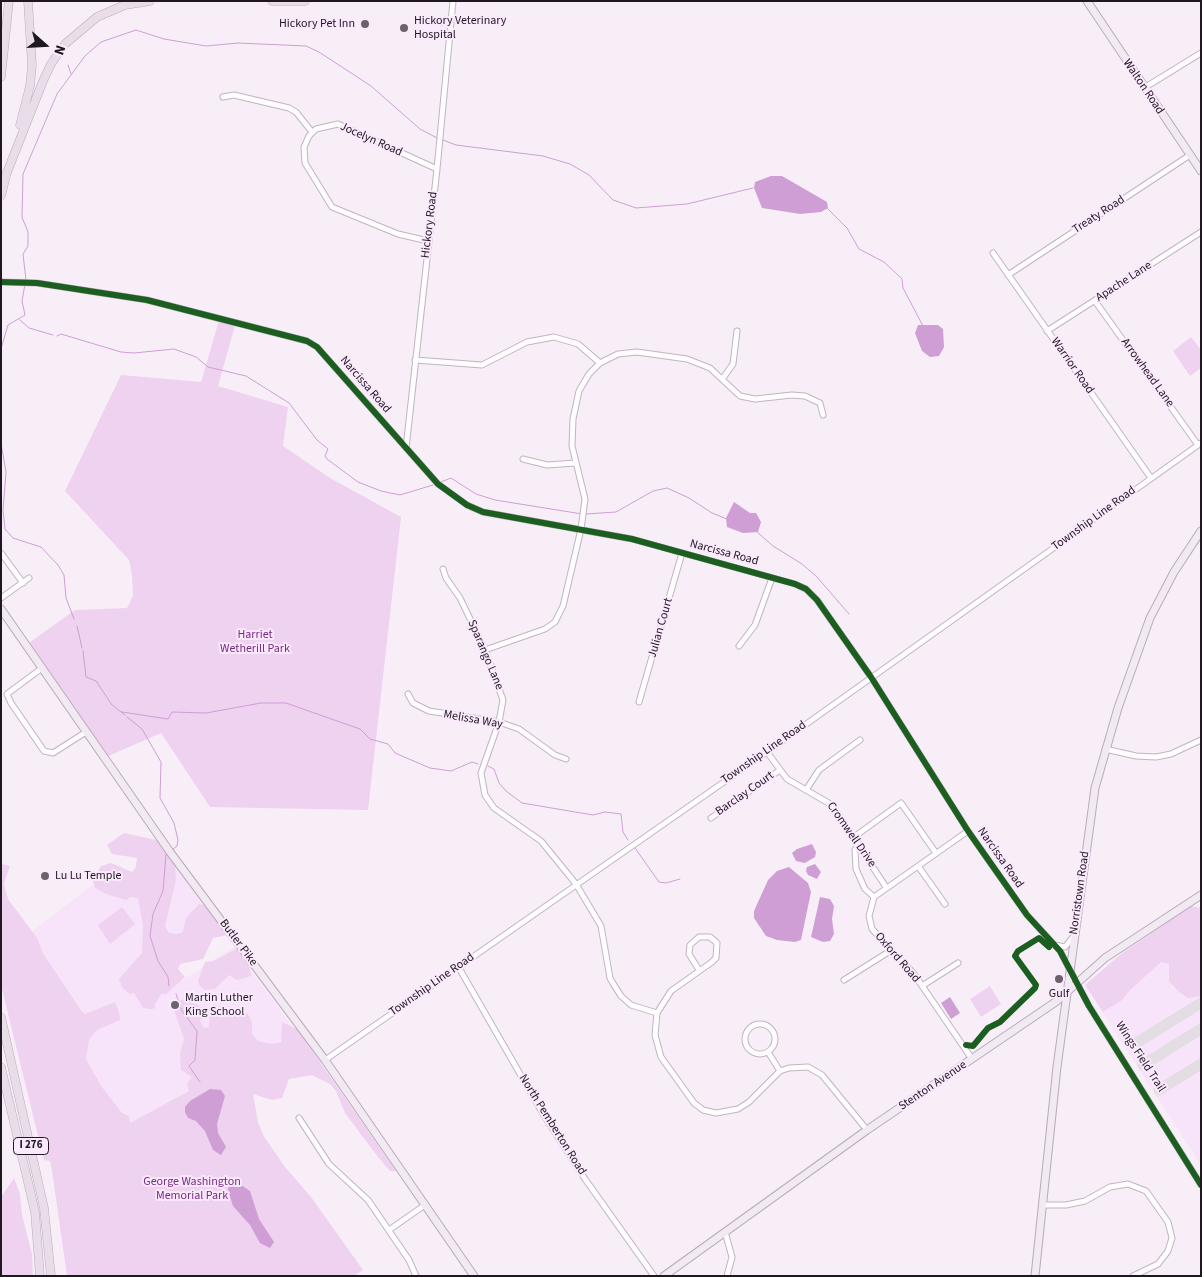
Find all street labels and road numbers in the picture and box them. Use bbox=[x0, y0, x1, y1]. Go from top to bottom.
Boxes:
street label: Walton Road bbox=[1119, 57, 1167, 117]
street label: Jocelyn Road bbox=[338, 120, 404, 160]
street label: Hickory Road bbox=[419, 191, 441, 259]
street label: Treaty Road bbox=[1070, 193, 1128, 237]
street label: Apache Lane bbox=[1093, 259, 1155, 305]
street label: Warrior Road bbox=[1047, 335, 1097, 397]
street label: Arrowhead Lane bbox=[1117, 336, 1177, 410]
street label: Narcissa Road bbox=[336, 354, 394, 416]
street label: Township Line Road bbox=[1049, 484, 1139, 554]
street label: Narcissa Road bbox=[688, 537, 760, 569]
street label: Julian Court bbox=[646, 597, 676, 659]
street label: Sparango Lane bbox=[464, 618, 506, 692]
street label: Melissa Way bbox=[442, 708, 504, 732]
street label: Township Line Road bbox=[719, 718, 809, 788]
street label: Barclay Court bbox=[713, 769, 777, 819]
street label: Cromwell Drive bbox=[823, 800, 879, 870]
street label: Narcissa Road bbox=[974, 825, 1026, 891]
street label: Norristown Road bbox=[1067, 850, 1093, 936]
street label: Butler Pike bbox=[216, 917, 260, 969]
street label: Oxford Road bbox=[871, 930, 923, 986]
street label: Township Line Road bbox=[387, 950, 477, 1020]
street label: Wings Field Trail bbox=[1112, 1019, 1168, 1095]
street label: Stenton Avenue bbox=[896, 1058, 970, 1114]
street label: North Pemberton Road bbox=[515, 1072, 589, 1178]
road number: I 276 bbox=[14, 1138, 48, 1154]

